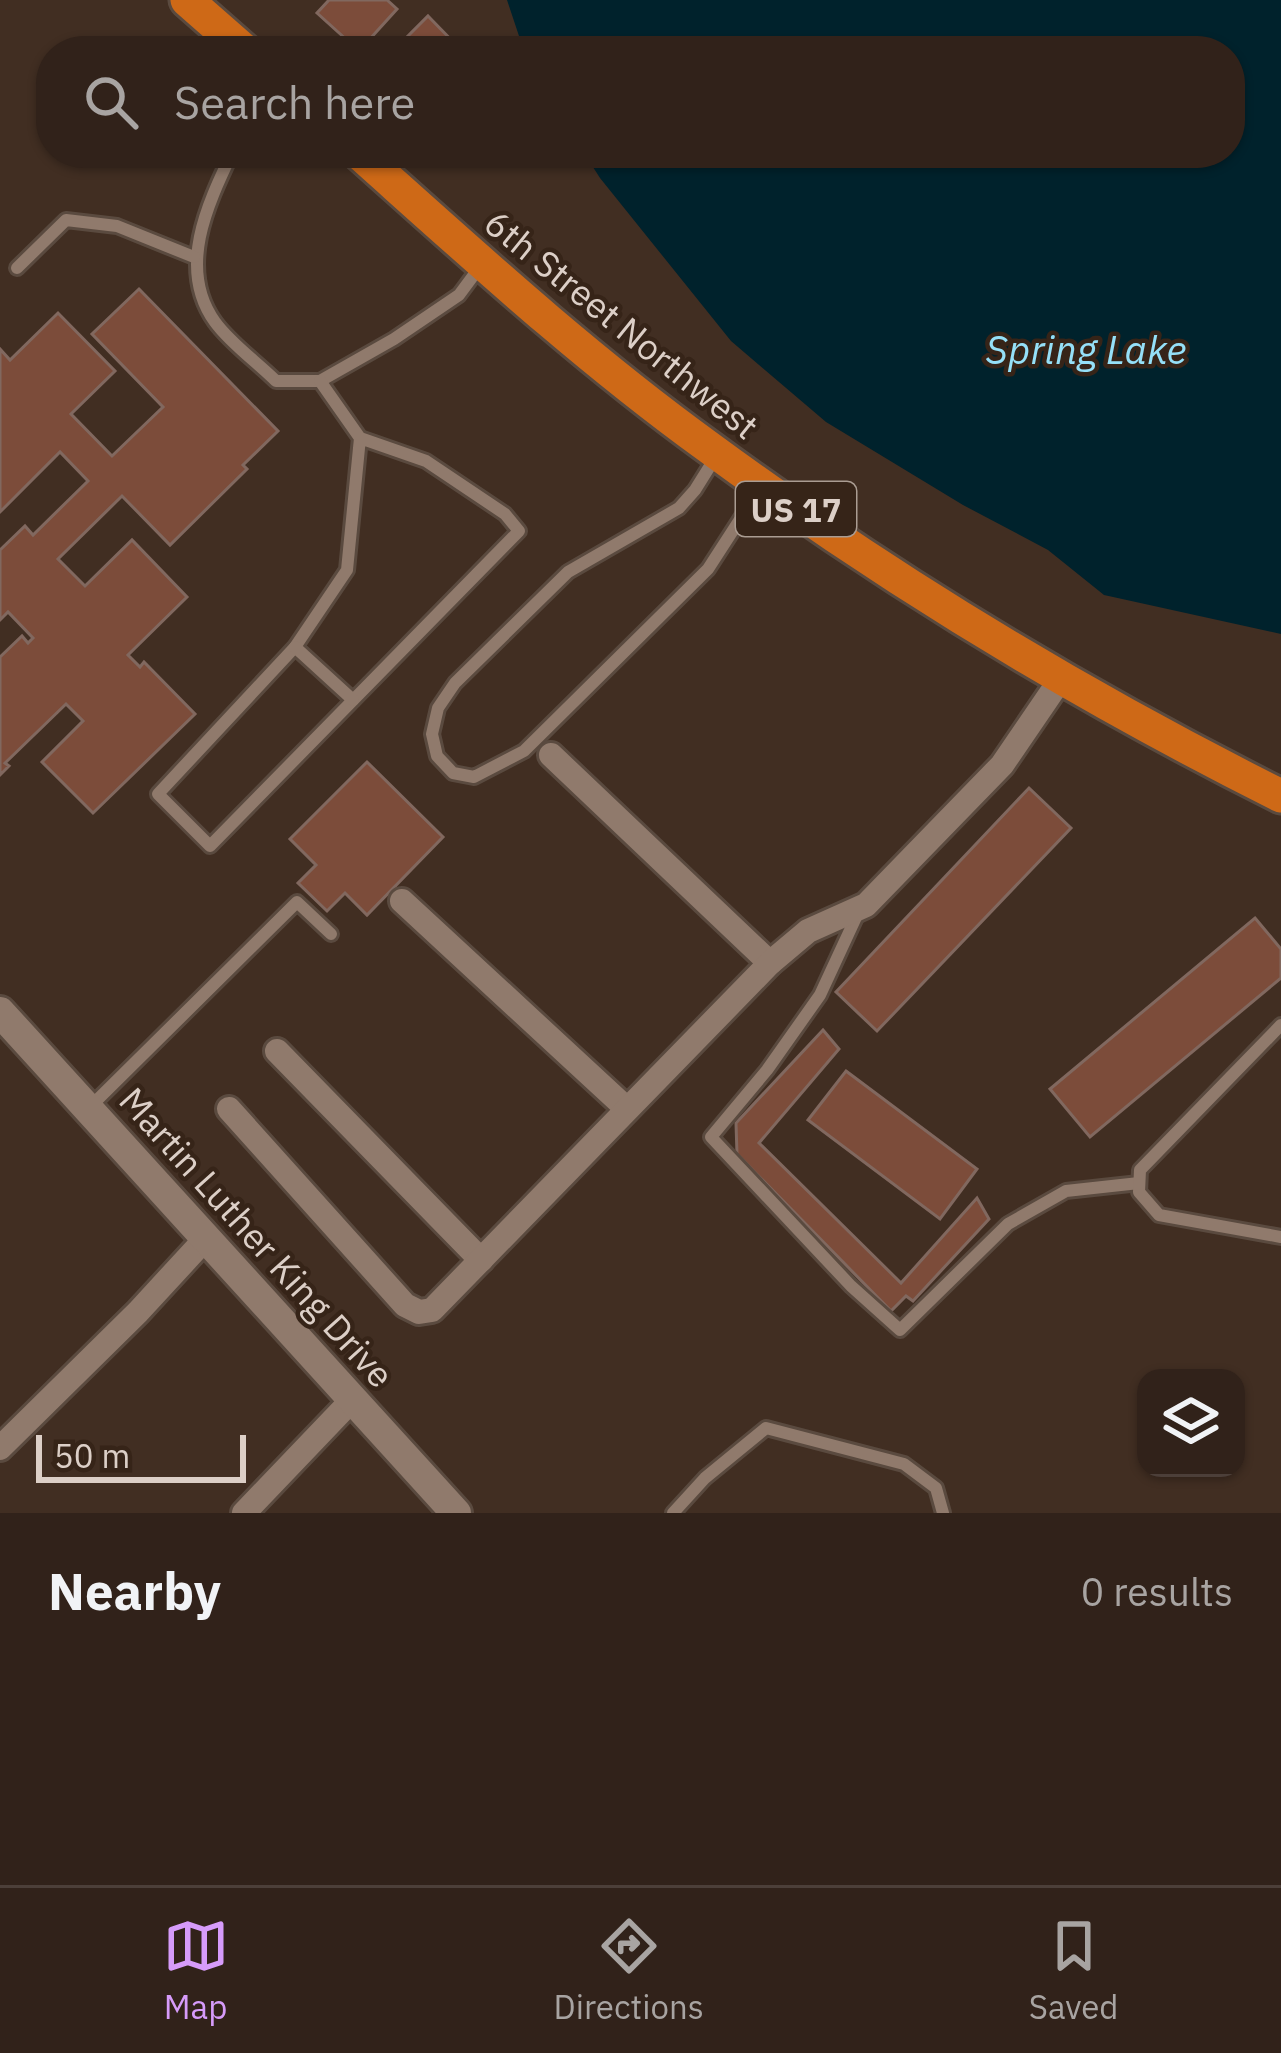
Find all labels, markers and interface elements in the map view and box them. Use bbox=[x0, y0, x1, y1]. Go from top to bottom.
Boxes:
search box bbox=[36, 36, 1245, 168]
icon: search bbox=[78, 69, 144, 135]
text: Search here bbox=[174, 73, 415, 131]
street label: 6th Street Northwest bbox=[475, 199, 769, 449]
water label: Spring Lake bbox=[986, 324, 1186, 375]
road number: US 17 bbox=[736, 482, 856, 536]
street label: Martin Luther King Drive bbox=[110, 1077, 404, 1397]
map controls bbox=[1137, 1369, 1245, 1477]
button: layers bbox=[1137, 1369, 1245, 1477]
scale bar bbox=[36, 1429, 246, 1482]
text: 50 m bbox=[54, 1434, 130, 1477]
text: Nearby bbox=[48, 1558, 221, 1624]
text: 0 results bbox=[1081, 1566, 1233, 1617]
tab: Map bbox=[163, 1913, 229, 2028]
tab: Directions bbox=[554, 1913, 704, 2028]
tab: Saved bbox=[1029, 1913, 1118, 2028]

